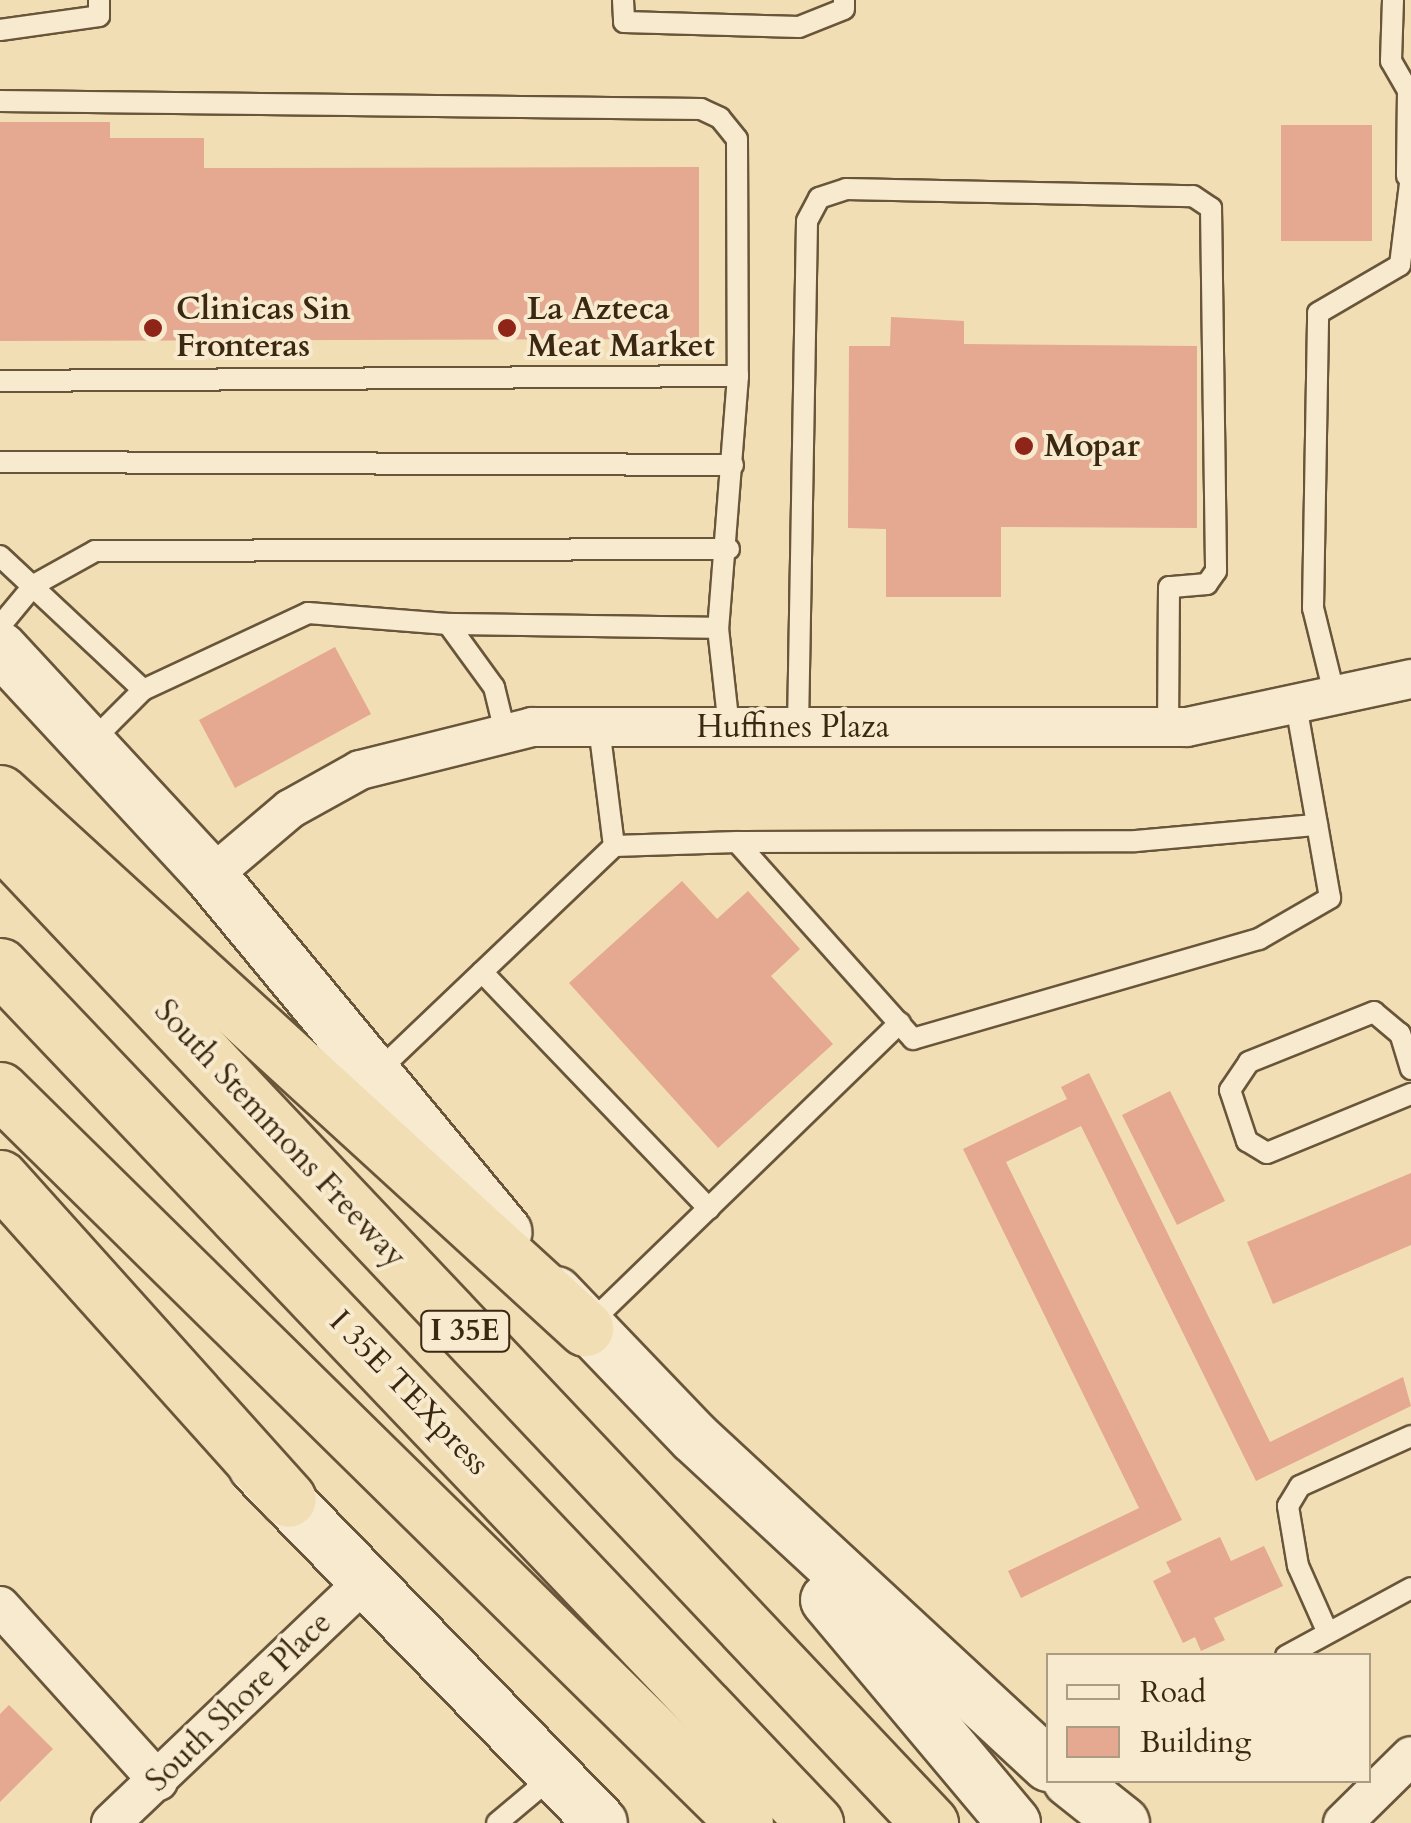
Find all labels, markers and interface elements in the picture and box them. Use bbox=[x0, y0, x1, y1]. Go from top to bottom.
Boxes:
place label: Clinicas Sin Fronteras bbox=[176, 291, 351, 366]
place label: La Azteca Meat Market bbox=[527, 291, 715, 366]
marker: Clinicas Sin Fronteras bbox=[140, 315, 166, 341]
marker: La Azteca Meat Market bbox=[496, 317, 518, 339]
place label: Mopar bbox=[1044, 427, 1140, 465]
marker: Mopar bbox=[1013, 435, 1035, 457]
street label: Huffines Plaza bbox=[697, 708, 889, 746]
street label: South Stemmons Freeway bbox=[146, 992, 414, 1276]
street label: I 35E TEXpress bbox=[321, 1303, 497, 1483]
road number: I 35E bbox=[420, 1306, 510, 1356]
street label: South Shore Place bbox=[138, 1604, 340, 1800]
legend bbox=[1046, 1653, 1371, 1783]
text: Road bbox=[1140, 1672, 1206, 1713]
text: Building bbox=[1140, 1722, 1251, 1763]

